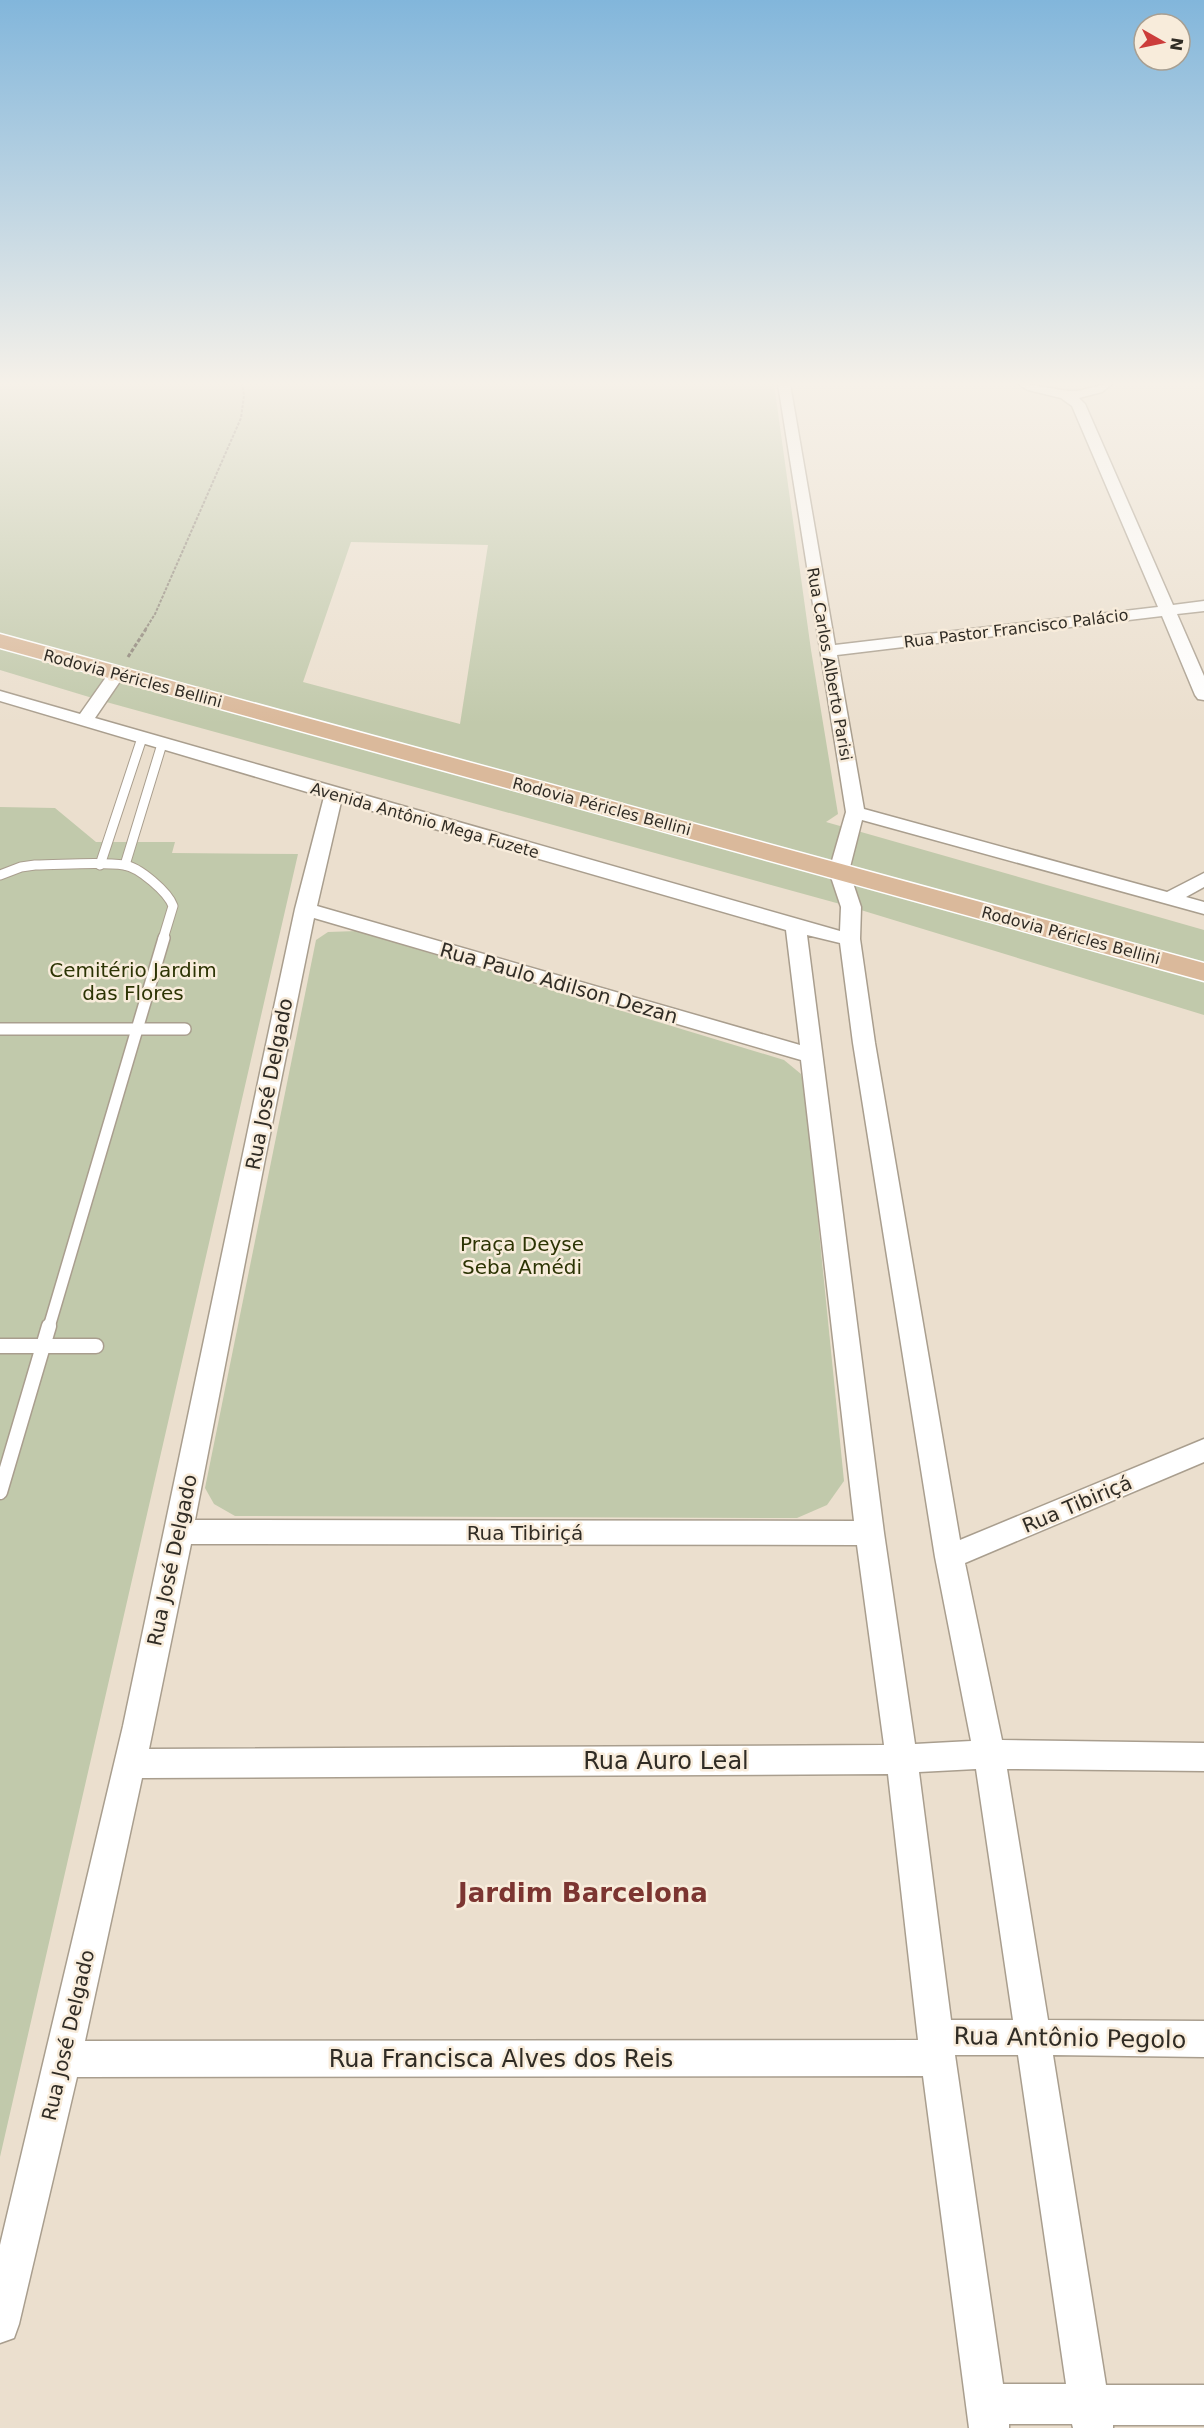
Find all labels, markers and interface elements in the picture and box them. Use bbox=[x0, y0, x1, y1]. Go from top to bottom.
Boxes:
north arrow bbox=[1132, 12, 1192, 72]
text: N bbox=[1166, 36, 1187, 52]
street label: Rua Carlos Alberto Parisi bbox=[803, 566, 856, 762]
street label: Rua Pastor Francisco Palácio bbox=[903, 605, 1129, 652]
street label: Rodovia Péricles Bellini bbox=[41, 645, 224, 711]
street label: Rodovia Péricles Bellini bbox=[510, 773, 693, 839]
street label: Avenida Antônio Mega Fuzete bbox=[308, 779, 541, 862]
street label: Rodovia Péricles Bellini bbox=[979, 902, 1162, 968]
street label: Rua Paulo Adilson Dezan bbox=[437, 937, 681, 1029]
park label: Cemitério Jardim das Flores bbox=[49, 958, 217, 1005]
street label: Rua José Delgado bbox=[241, 996, 297, 1172]
park label: Praça Deyse Seba Amédi bbox=[460, 1232, 584, 1279]
street label: Rua Tibiriçá bbox=[1019, 1470, 1135, 1538]
street label: Rua José Delgado bbox=[142, 1472, 202, 1648]
street label: Rua Tibiriçá bbox=[467, 1521, 583, 1545]
street label: Rua Auro Leal bbox=[583, 1747, 749, 1775]
district label: Jardim Barcelona bbox=[456, 1878, 708, 1908]
street label: Rua José Delgado bbox=[37, 1947, 99, 2123]
street label: Rua Antônio Pegolo bbox=[953, 2022, 1187, 2054]
street label: Rua Francisca Alves dos Reis bbox=[329, 2045, 673, 2073]

